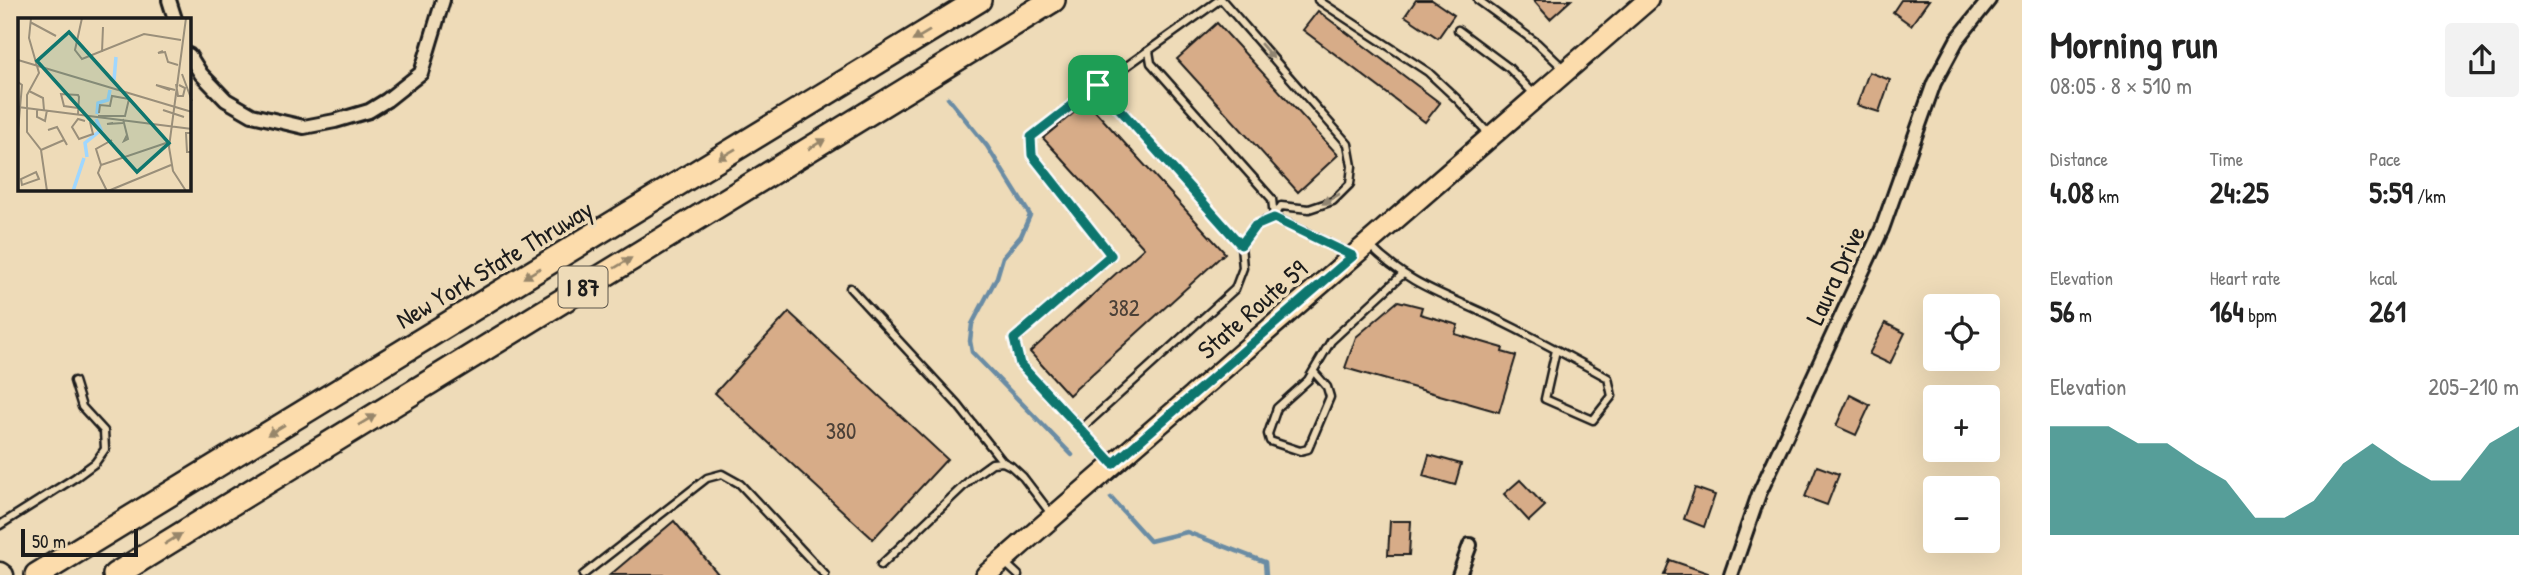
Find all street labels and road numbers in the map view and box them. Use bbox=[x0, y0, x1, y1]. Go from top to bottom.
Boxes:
street label: New York State Thruway bbox=[389, 191, 599, 337]
street label: Laura Drive bbox=[1797, 220, 1873, 330]
street label: State Route 59 bbox=[1190, 252, 1314, 366]
road number: I 87 bbox=[558, 266, 608, 308]

